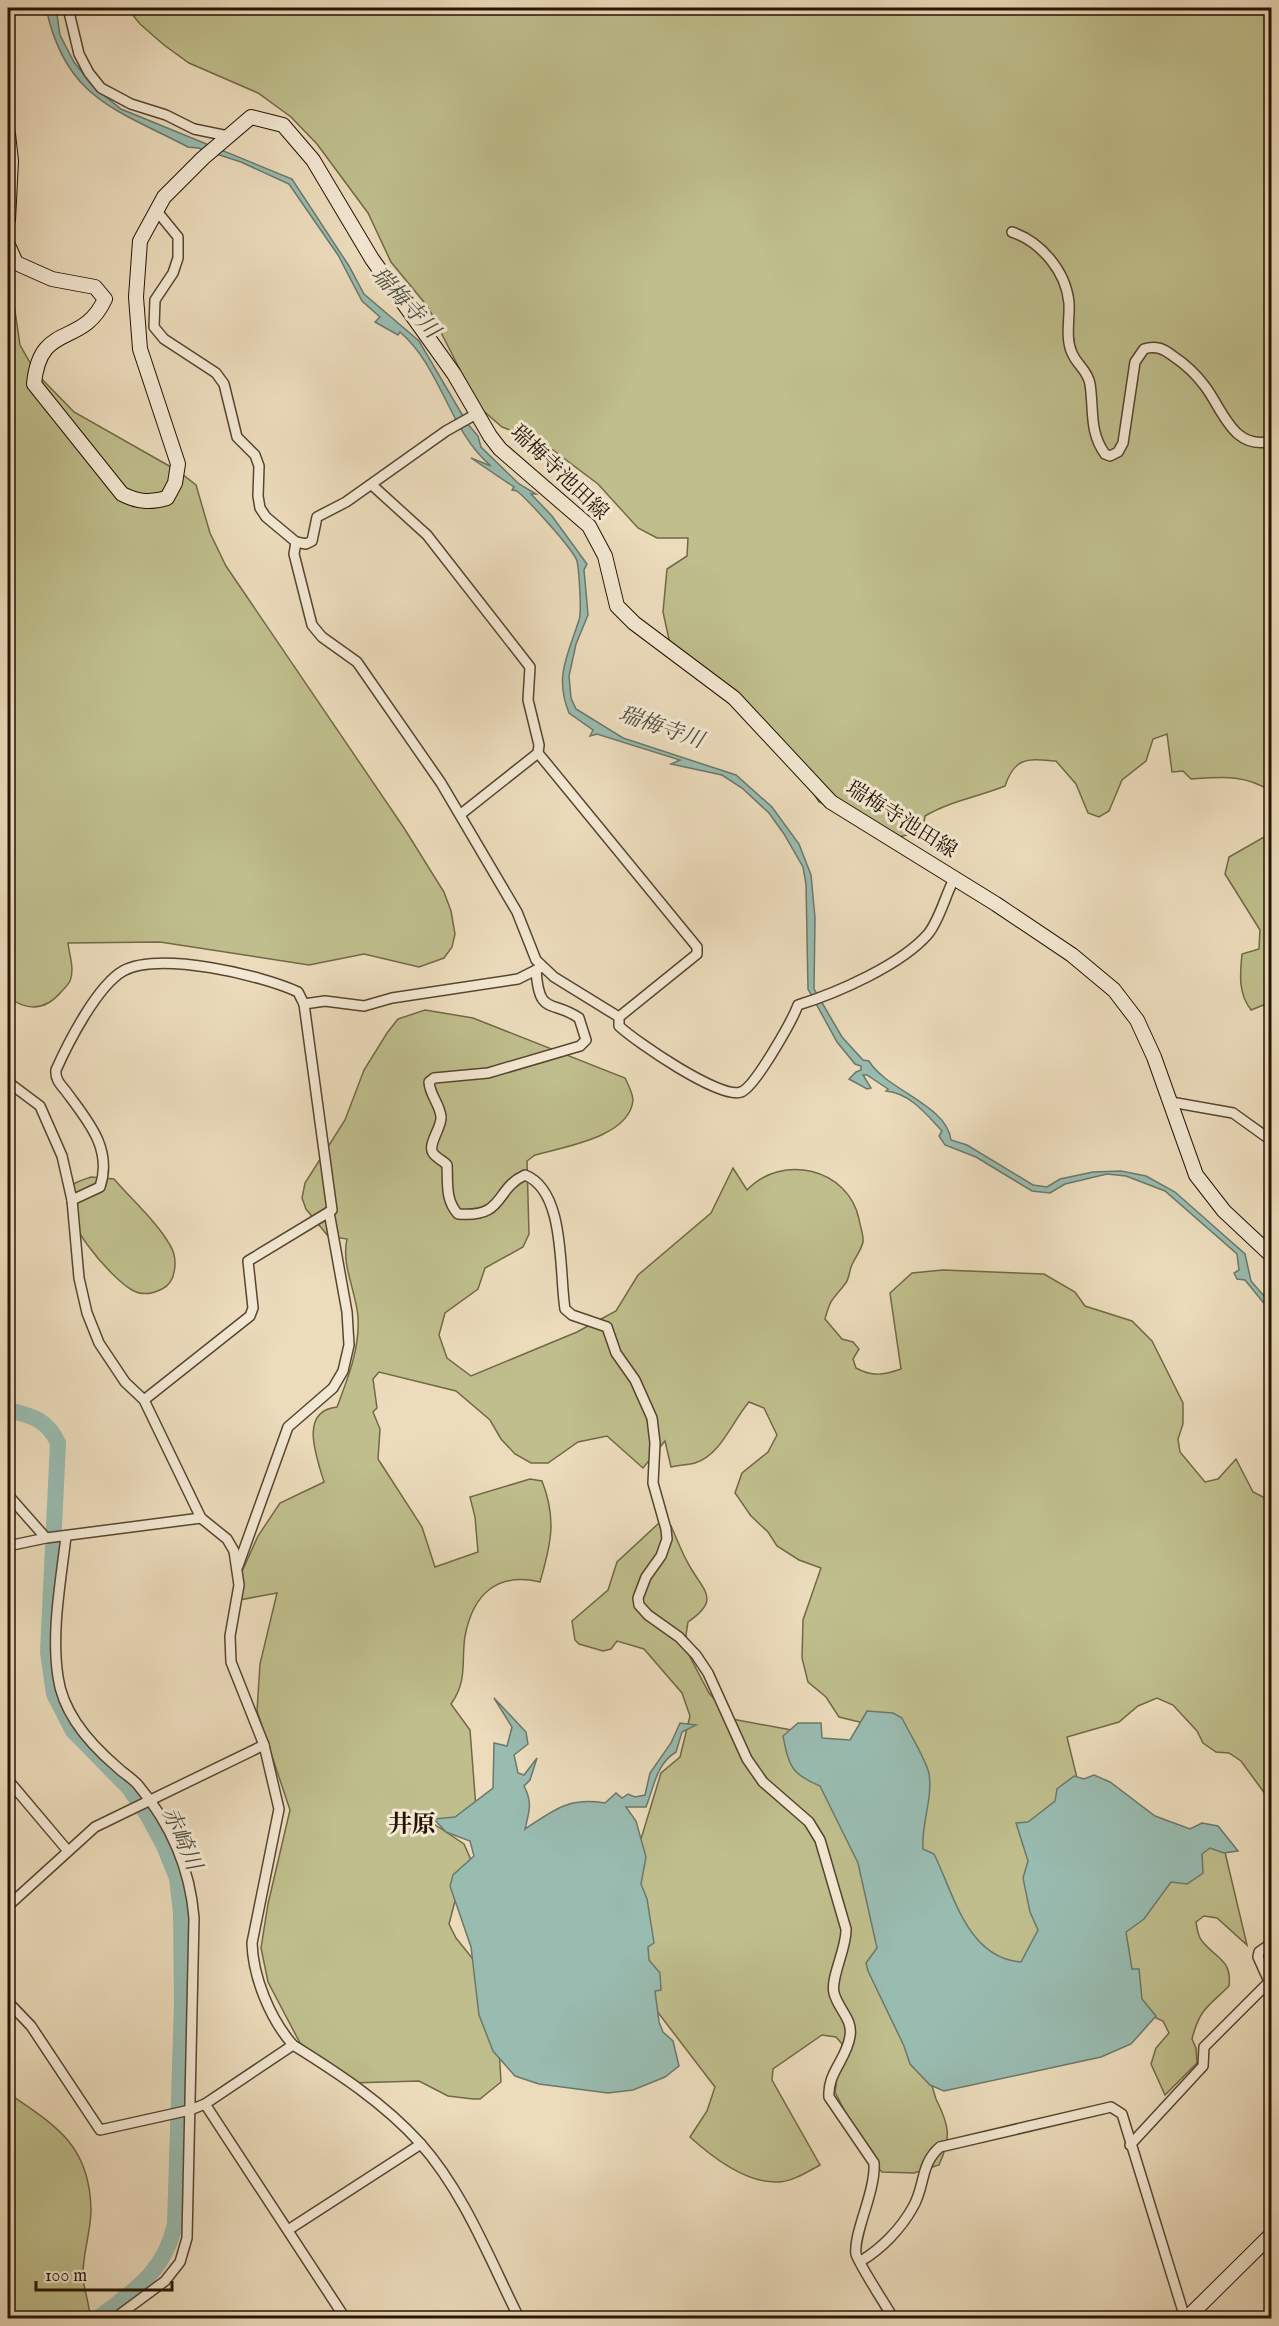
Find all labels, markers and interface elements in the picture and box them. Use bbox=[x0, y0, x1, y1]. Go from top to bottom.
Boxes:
water label: 瑞梅寺川 bbox=[365, 261, 447, 346]
street label: 瑞梅寺池田線 bbox=[504, 420, 614, 526]
water label: 瑞梅寺川 bbox=[615, 700, 709, 756]
street label: 瑞梅寺池田線 bbox=[840, 775, 962, 865]
water label: 赤崎川 bbox=[155, 1803, 208, 1877]
district label: 井原 bbox=[388, 1810, 436, 1841]
scale bar bbox=[36, 2254, 172, 2292]
text: 100 m bbox=[45, 2265, 87, 2288]

